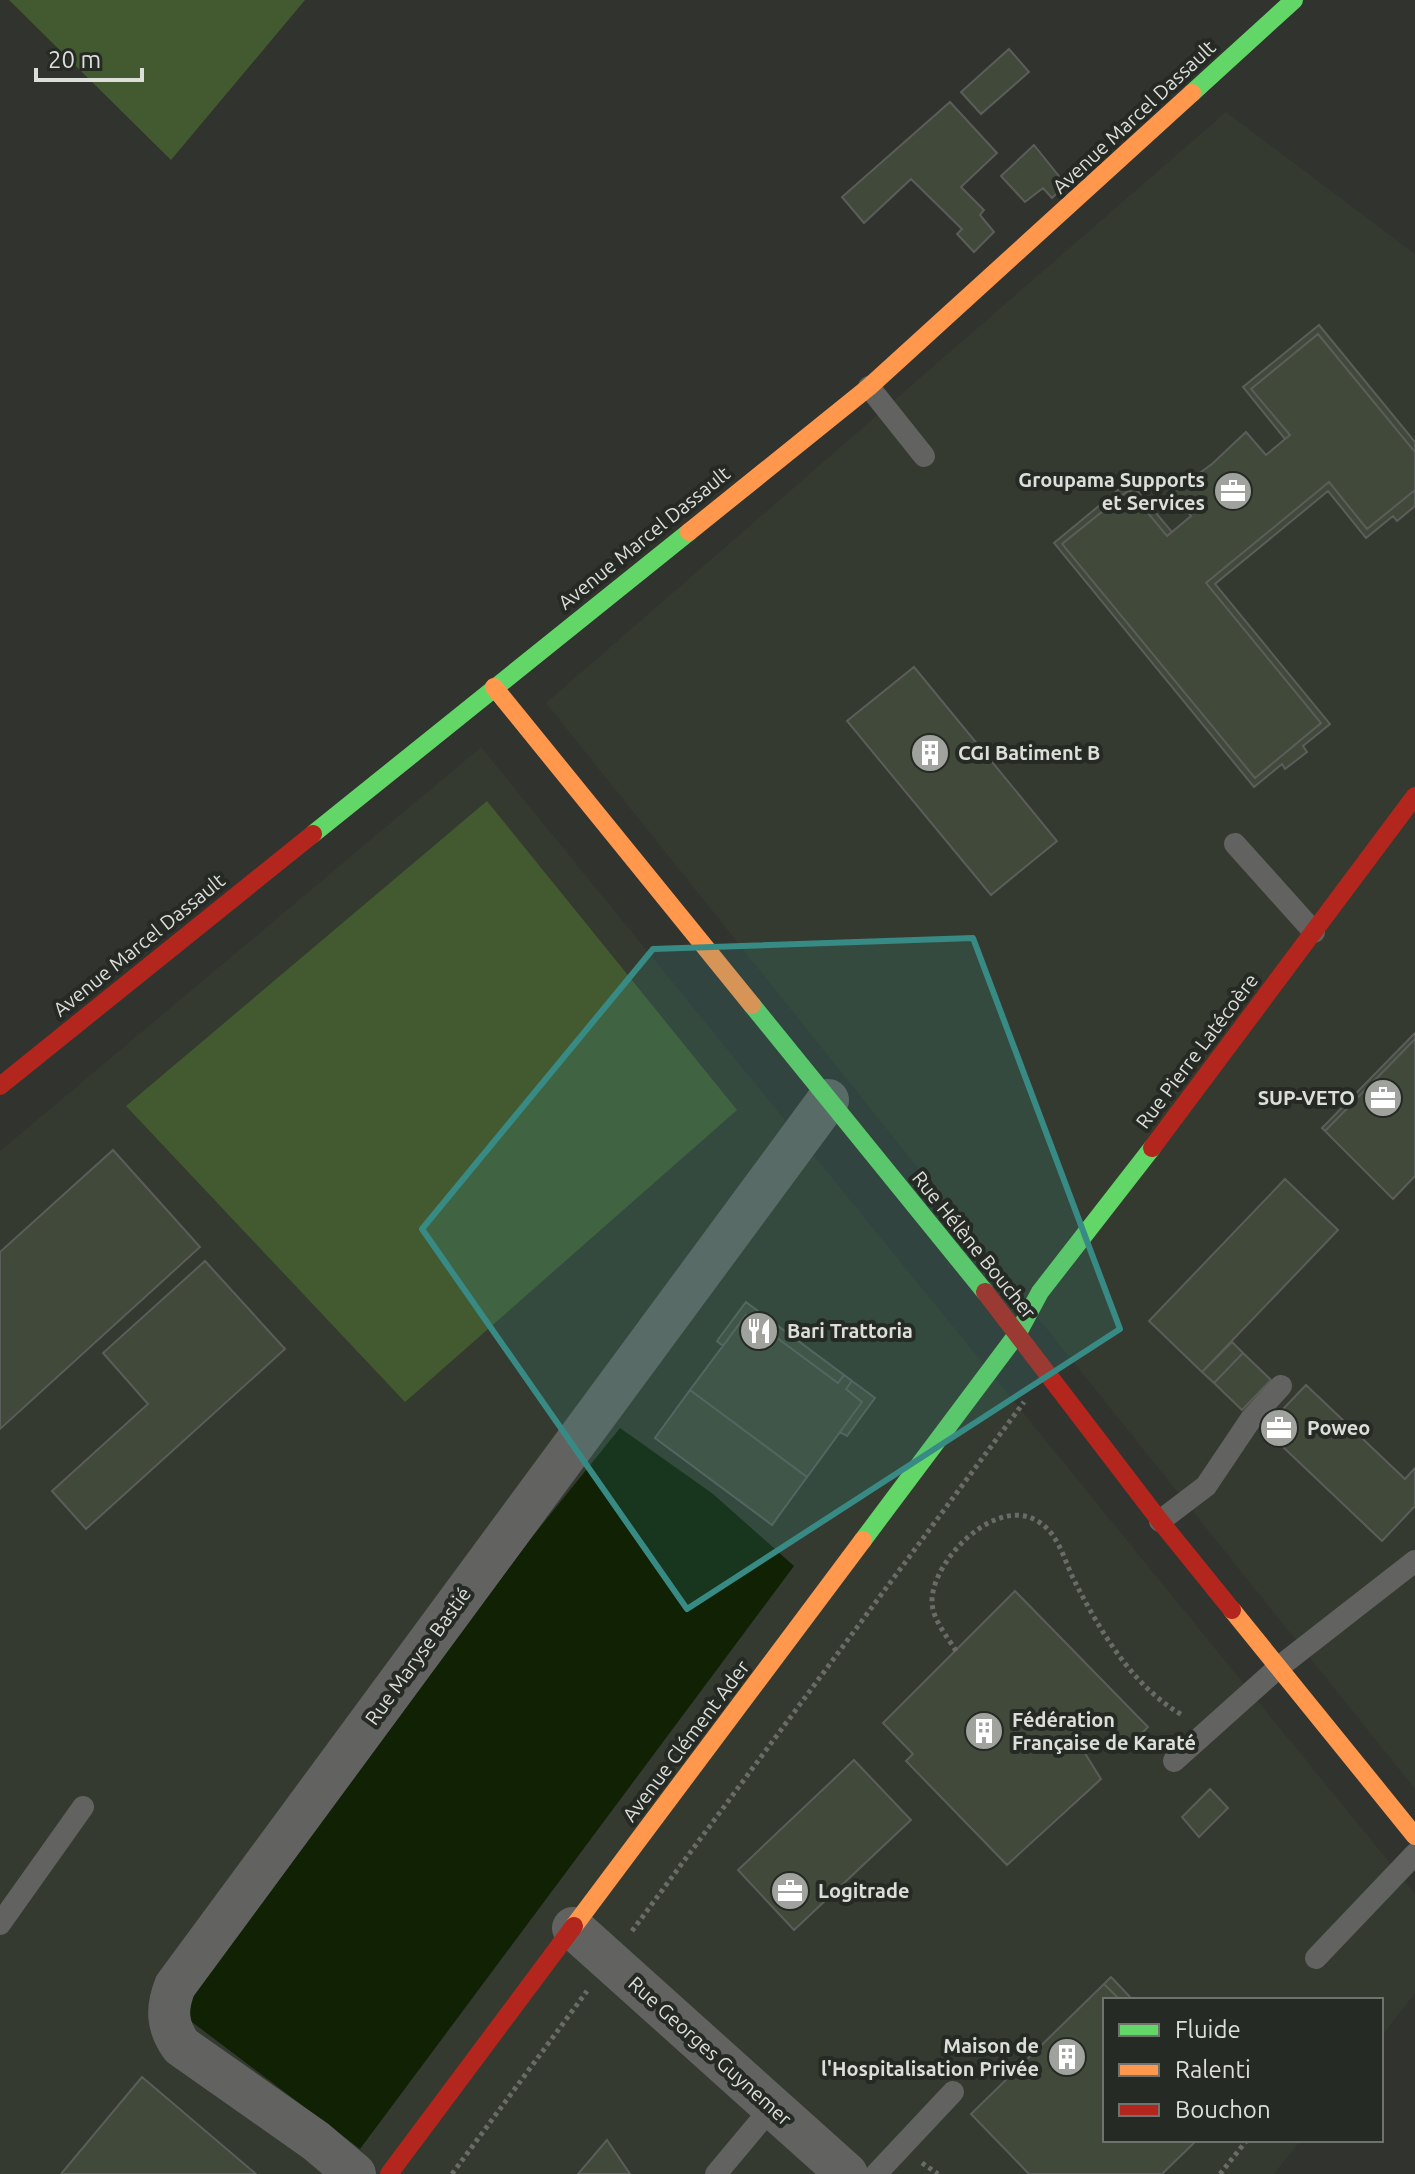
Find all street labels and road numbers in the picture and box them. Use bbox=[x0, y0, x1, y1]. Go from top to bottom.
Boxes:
street label: Avenue Marcel Dassault bbox=[1048, 35, 1220, 198]
street label: Avenue Marcel Dassault bbox=[553, 461, 734, 614]
street label: Avenue Marcel Dassault bbox=[48, 868, 229, 1021]
street label: Rue Pierre Latécoère bbox=[1131, 969, 1262, 1133]
street label: Rue Hélène Boucher bbox=[908, 1166, 1041, 1323]
street label: Rue Maryse Bastié bbox=[360, 1582, 475, 1729]
street label: Avenue Clément Ader bbox=[617, 1655, 754, 1826]
street label: Rue Georges Guynemer bbox=[624, 1971, 797, 2130]

